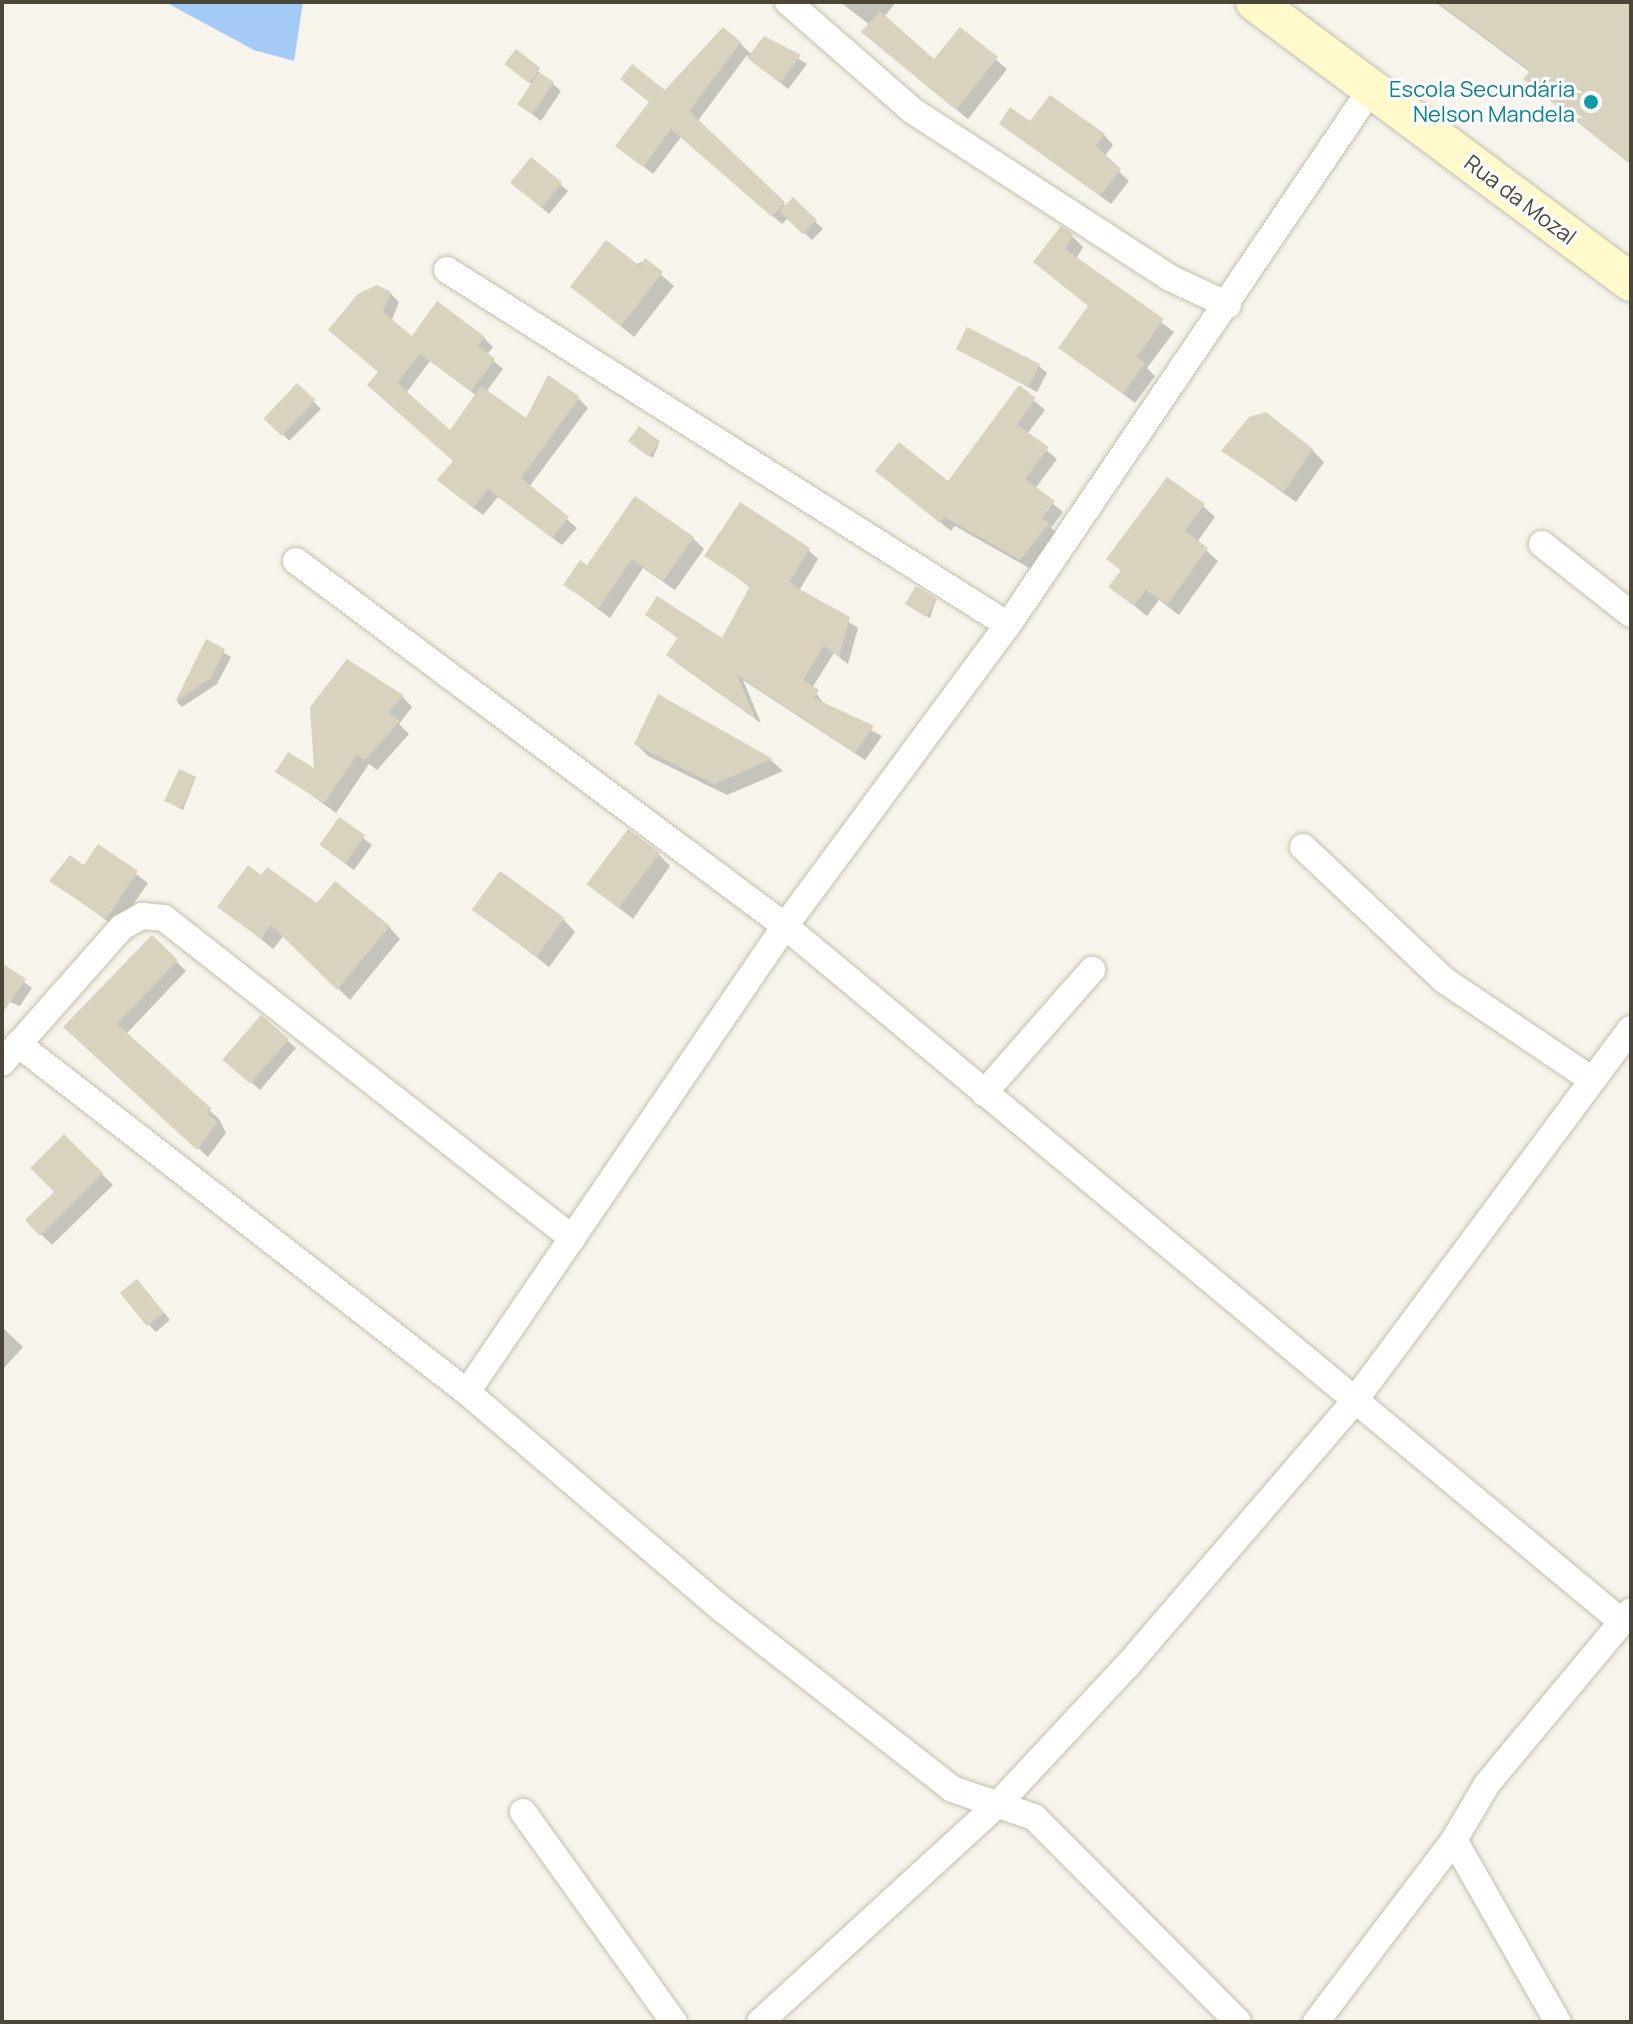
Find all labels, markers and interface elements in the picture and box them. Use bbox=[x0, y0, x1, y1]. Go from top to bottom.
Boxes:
place label: Escola Secundária Nelson Mandela bbox=[1389, 76, 1575, 128]
marker: Escola Secundária Nelson Mandela bbox=[1582, 93, 1600, 111]
street label: Rua da Mozal bbox=[1459, 150, 1581, 250]

